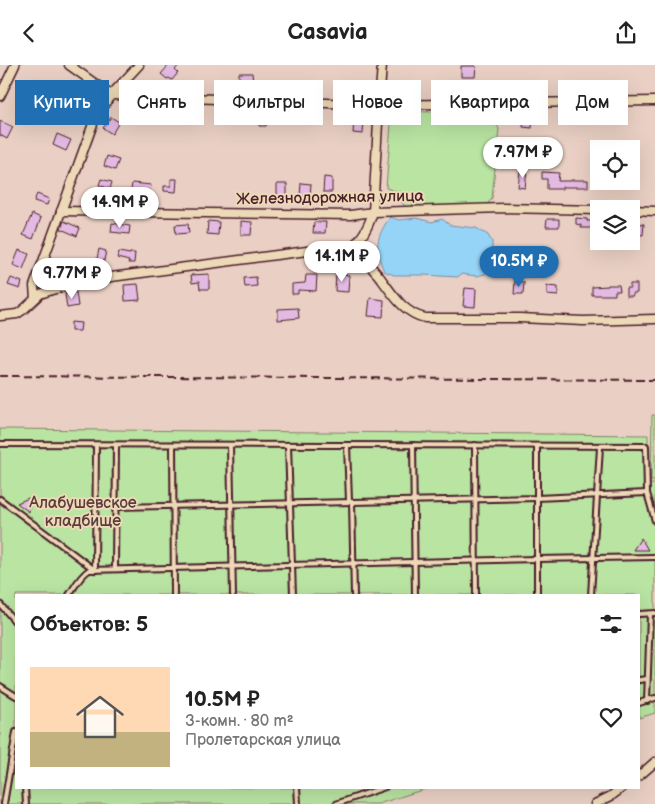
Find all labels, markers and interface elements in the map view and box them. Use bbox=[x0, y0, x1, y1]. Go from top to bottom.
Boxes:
icon: back bbox=[15, 19, 43, 47]
text: Casavia bbox=[287, 19, 368, 46]
icon: share bbox=[612, 19, 640, 47]
chip: Купить bbox=[15, 80, 109, 125]
chip: Снять bbox=[119, 80, 204, 125]
chip: Фильтры bbox=[214, 80, 323, 125]
chip: Новое bbox=[333, 80, 421, 125]
chip: Квартира bbox=[431, 80, 548, 125]
chip: Дом bbox=[558, 80, 628, 125]
pin: 7.97M ₽ bbox=[477, 137, 569, 179]
map controls bbox=[590, 140, 640, 250]
button: locate bbox=[590, 140, 640, 190]
text: 7.97M ₽ bbox=[494, 143, 552, 162]
pin: 14.9M ₽ bbox=[74, 186, 166, 229]
street label: Железнодорожная улица bbox=[236, 187, 425, 209]
text: 14.9M ₽ bbox=[92, 193, 148, 212]
button: layers bbox=[590, 200, 640, 250]
pin: 14.1M ₽ bbox=[296, 241, 388, 283]
pin: 10.5M ₽ bbox=[473, 245, 565, 288]
text: 14.1M ₽ bbox=[315, 247, 369, 266]
text: 10.5M ₽ bbox=[491, 252, 547, 271]
pin: 9.77M ₽ bbox=[26, 257, 118, 300]
text: 9.77M ₽ bbox=[43, 264, 101, 283]
park label: Алабушевское кладбище bbox=[28, 494, 137, 531]
icon: filters bbox=[597, 610, 625, 638]
text: Объектов: 5 bbox=[30, 612, 148, 637]
icon: home bbox=[70, 687, 130, 747]
text: 10.5M ₽ bbox=[185, 687, 260, 712]
icon: heart bbox=[597, 703, 625, 731]
text: 3-комн. · 80 m² bbox=[185, 712, 294, 731]
text: Пролетарская улица bbox=[185, 731, 341, 750]

